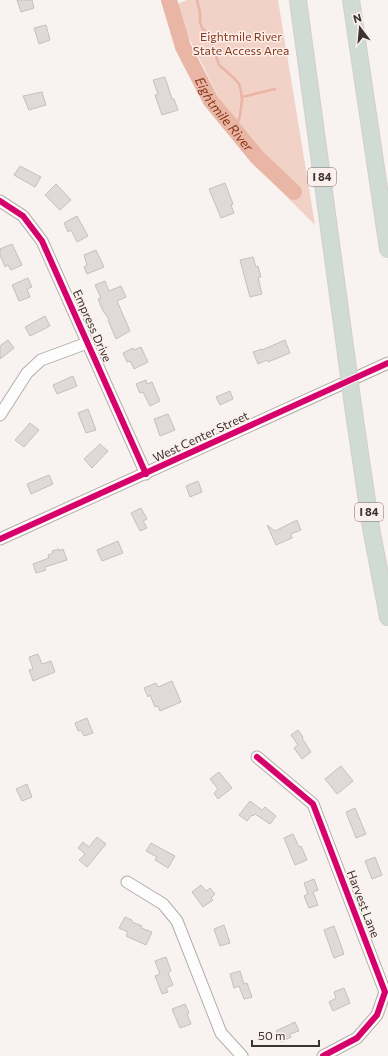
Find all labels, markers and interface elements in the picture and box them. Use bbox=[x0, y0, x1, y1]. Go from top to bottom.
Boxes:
north arrow bbox=[340, 8, 380, 48]
text: N bbox=[351, 11, 363, 25]
park label: Eightmile River State Access Area bbox=[193, 29, 289, 57]
water label: Eightmile River bbox=[192, 74, 257, 155]
road number: I 84 bbox=[308, 168, 336, 186]
street label: Empress Drive bbox=[71, 287, 115, 364]
street label: West Center Street bbox=[150, 408, 251, 464]
road number: I 84 bbox=[355, 503, 383, 521]
street label: Harvest Lane bbox=[345, 868, 383, 939]
scale bar bbox=[252, 1022, 319, 1048]
text: 50 m bbox=[258, 1028, 286, 1042]

